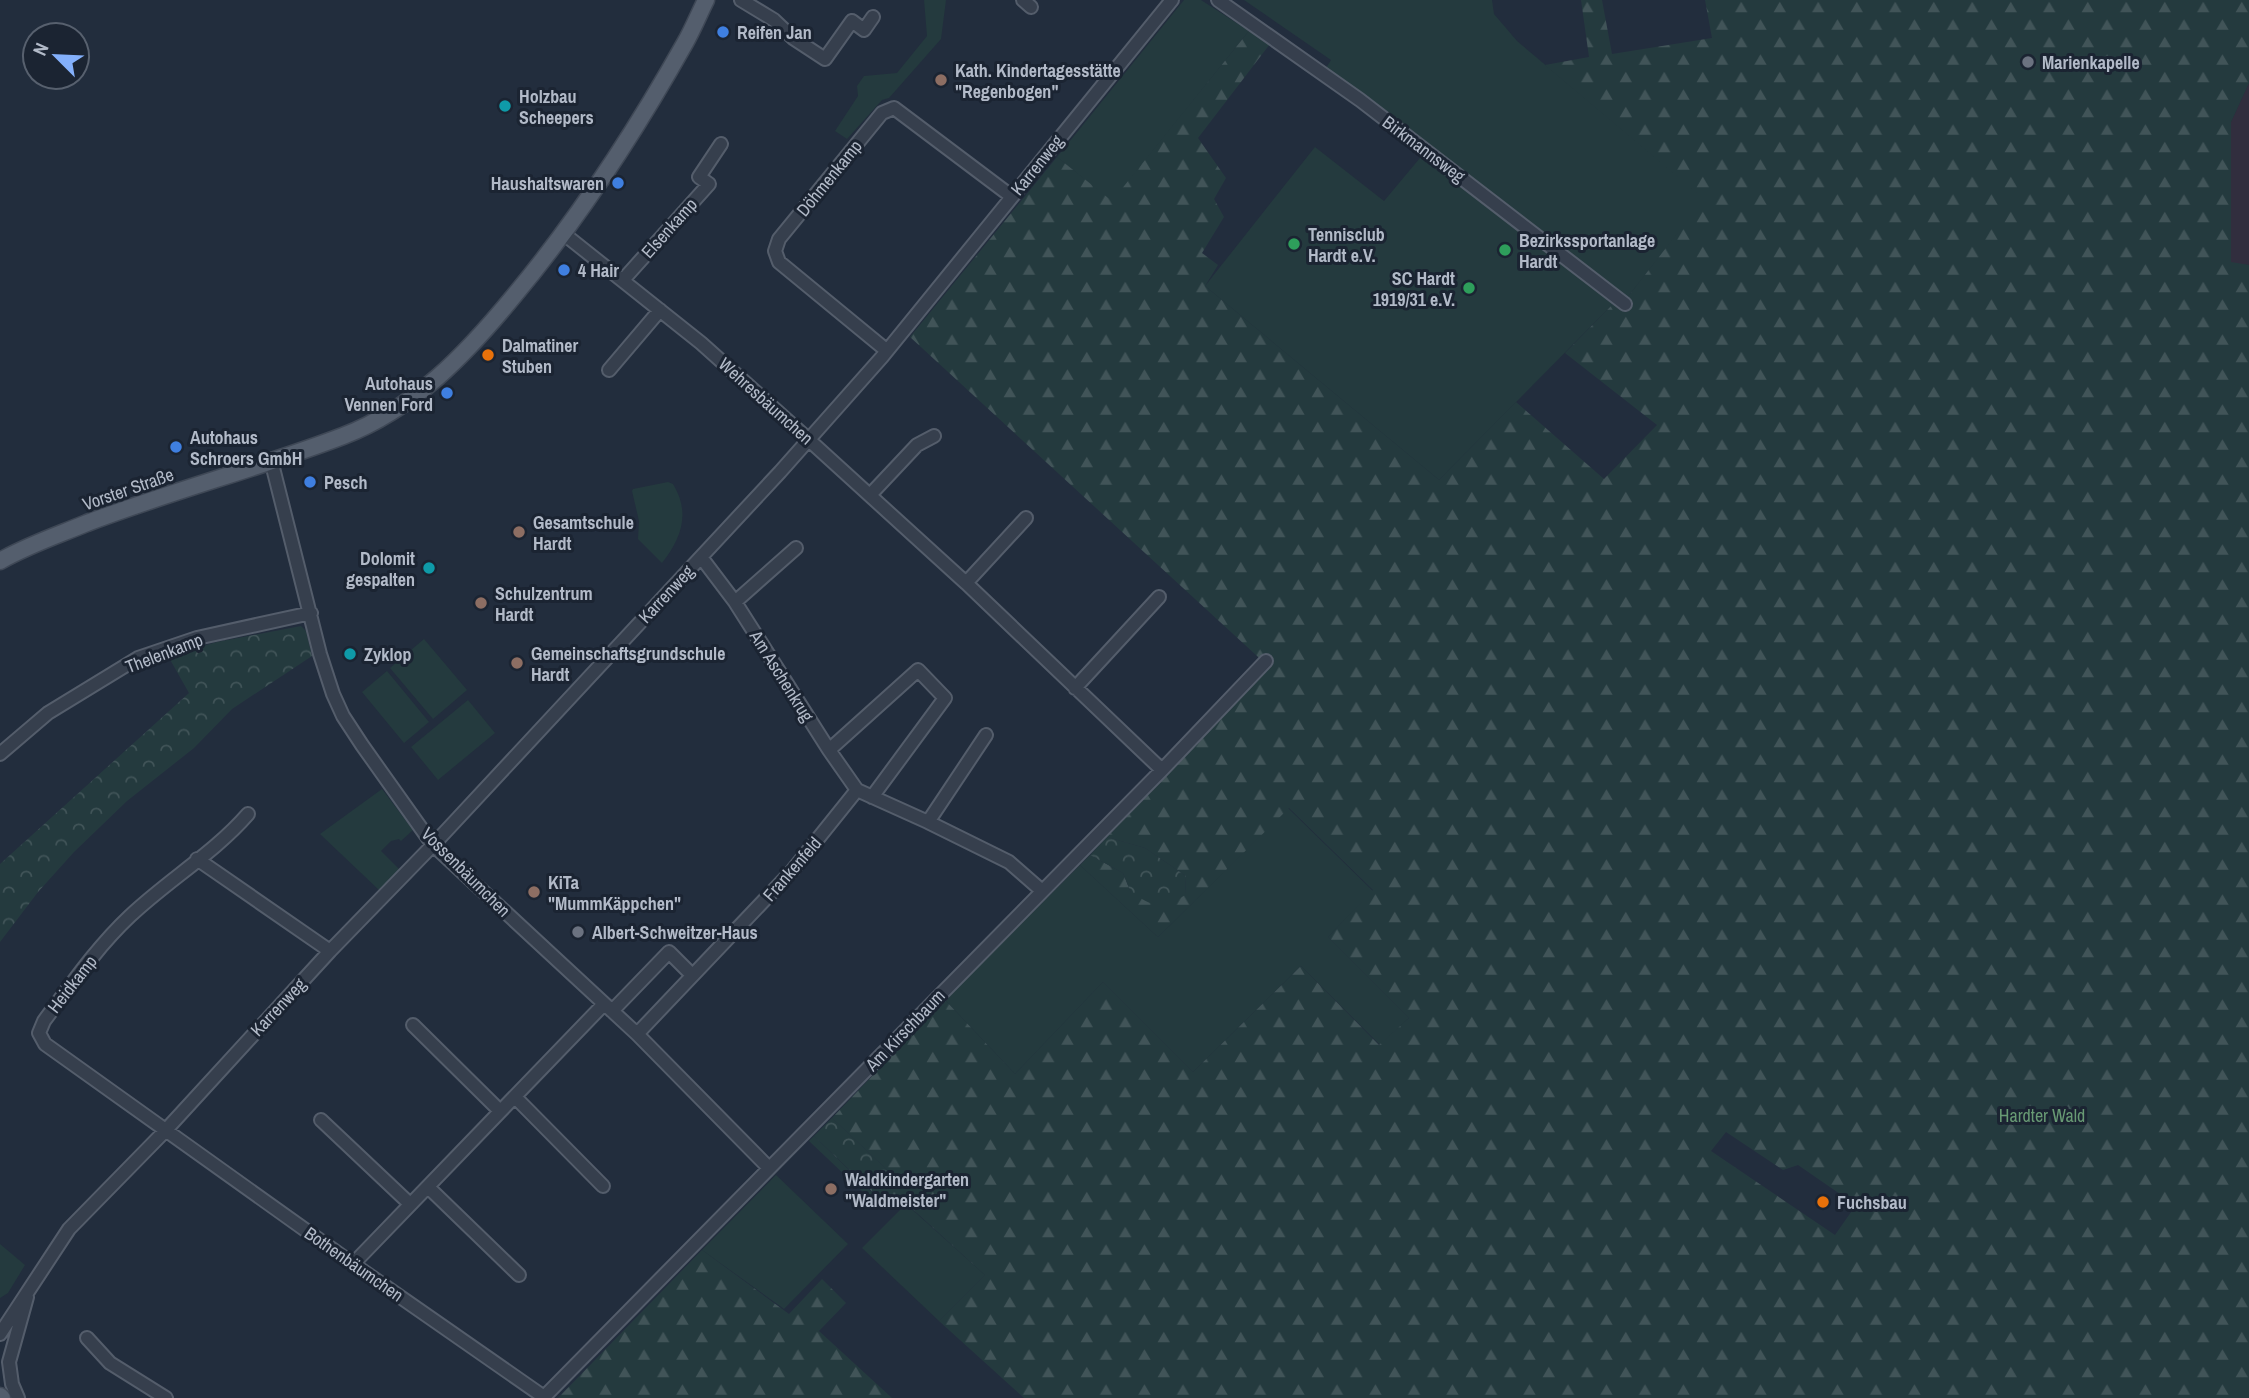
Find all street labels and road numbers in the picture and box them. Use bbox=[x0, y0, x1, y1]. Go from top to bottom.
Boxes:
street label: Birkmannsweg bbox=[1377, 110, 1471, 189]
street label: Karrenweg bbox=[1005, 129, 1070, 201]
street label: Döhmenkamp bbox=[790, 134, 868, 222]
street label: Elsenkamp bbox=[635, 193, 703, 263]
street label: Wehresbäumchen bbox=[713, 352, 819, 450]
street label: Vorster Straße bbox=[79, 462, 177, 516]
street label: Karrenweg bbox=[633, 559, 700, 629]
street label: Am Aschenkrug bbox=[743, 625, 820, 727]
street label: Thelenkamp bbox=[122, 627, 206, 679]
street label: Vossenbäumchen bbox=[416, 822, 516, 922]
street label: Frankenfeld bbox=[757, 831, 827, 907]
street label: Heidkamp bbox=[41, 950, 103, 1018]
street label: Karrenweg bbox=[245, 972, 312, 1042]
street label: Am Kirschbaum bbox=[859, 984, 950, 1077]
street label: Bothenbäumchen bbox=[299, 1221, 409, 1307]

